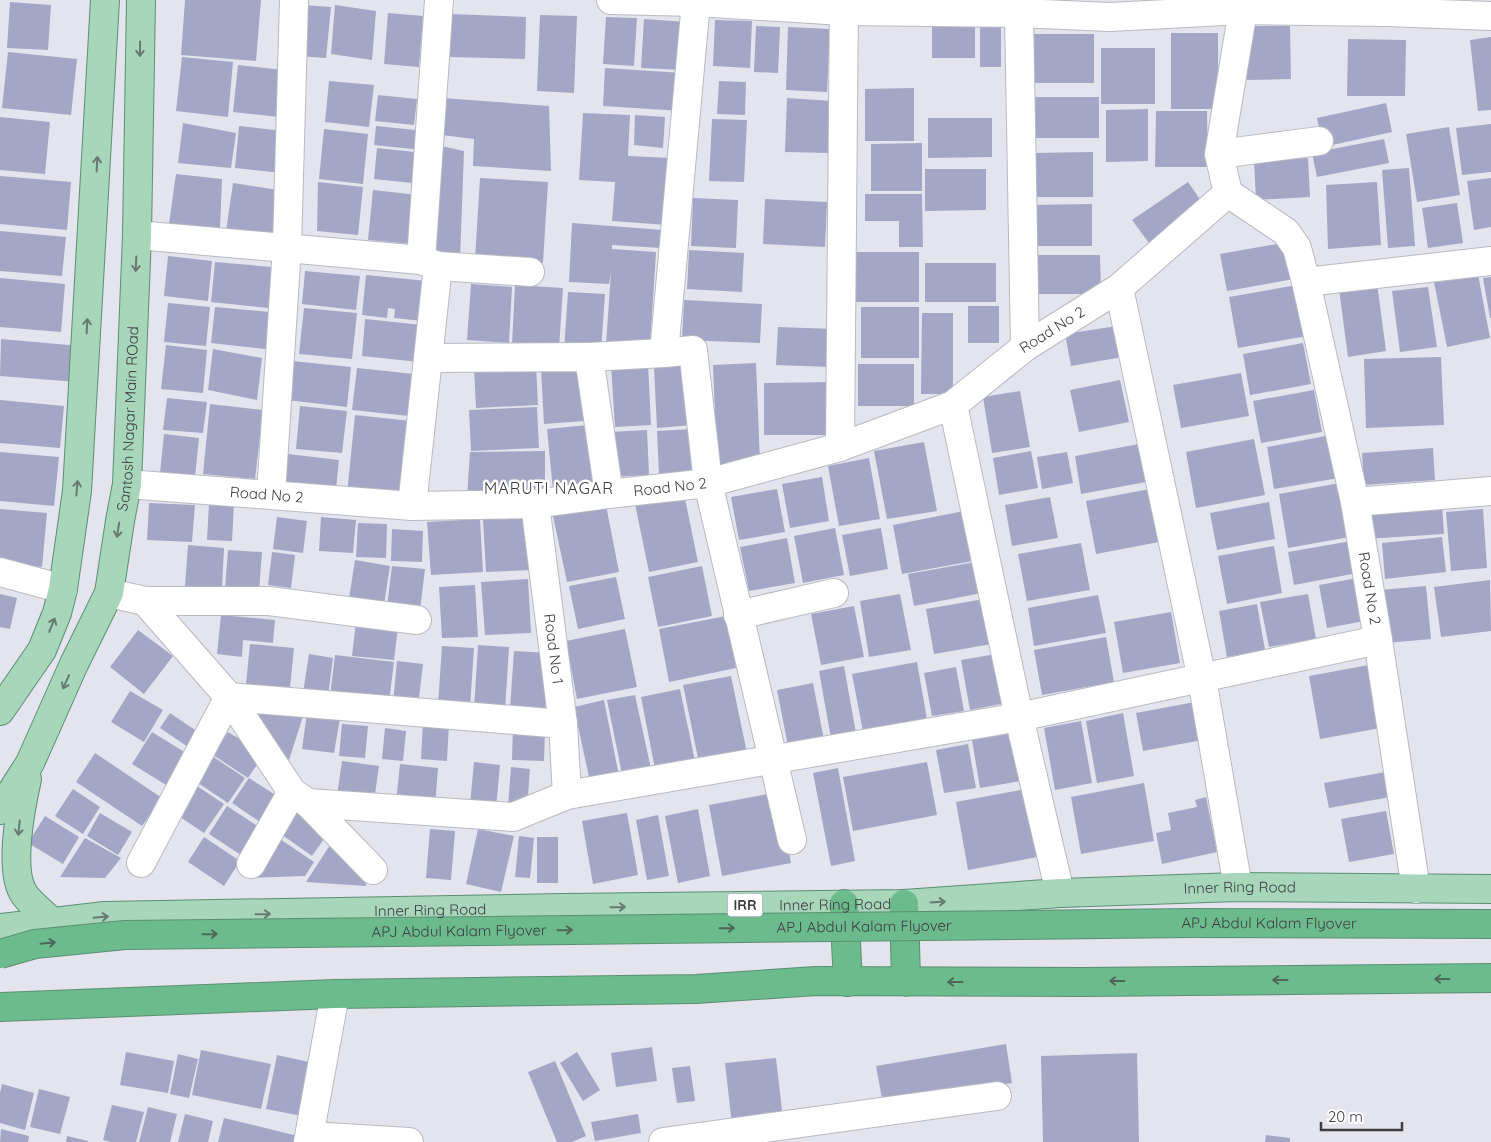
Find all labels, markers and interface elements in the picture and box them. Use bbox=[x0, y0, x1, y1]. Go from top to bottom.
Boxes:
one-way arrow bbox=[135, 40, 145, 56]
one-way arrow bbox=[92, 156, 101, 172]
one-way arrow bbox=[131, 255, 140, 271]
street label: Road No 2 bbox=[1016, 302, 1088, 357]
one-way arrow bbox=[82, 318, 91, 334]
street label: Santosh Nagar Main ROad bbox=[112, 326, 142, 513]
street label: Road No 2 bbox=[632, 473, 708, 500]
district label: MARUTI NAGAR bbox=[484, 478, 614, 498]
one-way arrow bbox=[72, 481, 82, 497]
street label: Road No 2 bbox=[229, 482, 304, 507]
one-way arrow bbox=[113, 522, 123, 538]
street label: Road No 2 bbox=[1354, 550, 1385, 626]
street label: Road No 1 bbox=[540, 612, 568, 685]
one-way arrow bbox=[48, 618, 57, 633]
one-way arrow bbox=[61, 674, 71, 689]
one-way arrow bbox=[14, 820, 24, 836]
street label: Inner Ring Road bbox=[1183, 877, 1296, 898]
road number: IRR bbox=[728, 894, 762, 916]
street label: Inner Ring Road bbox=[779, 894, 891, 914]
one-way arrow bbox=[930, 897, 946, 906]
street label: Inner Ring Road bbox=[374, 899, 486, 920]
one-way arrow bbox=[610, 902, 626, 912]
one-way arrow bbox=[254, 909, 271, 919]
one-way arrow bbox=[92, 912, 108, 922]
street label: APJ Abdul Kalam Flyover bbox=[1181, 913, 1357, 933]
street label: APJ Abdul Kalam Flyover bbox=[776, 916, 952, 937]
street label: APJ Abdul Kalam Flyover bbox=[371, 920, 547, 941]
one-way arrow bbox=[718, 923, 735, 933]
one-way arrow bbox=[556, 925, 572, 935]
one-way arrow bbox=[201, 929, 217, 939]
one-way arrow bbox=[39, 938, 55, 948]
one-way arrow bbox=[1435, 974, 1451, 984]
one-way arrow bbox=[1272, 975, 1288, 985]
one-way arrow bbox=[947, 977, 964, 987]
one-way arrow bbox=[1110, 977, 1126, 986]
scale bar bbox=[1321, 1100, 1402, 1132]
text: 20 m bbox=[1328, 1107, 1363, 1126]

